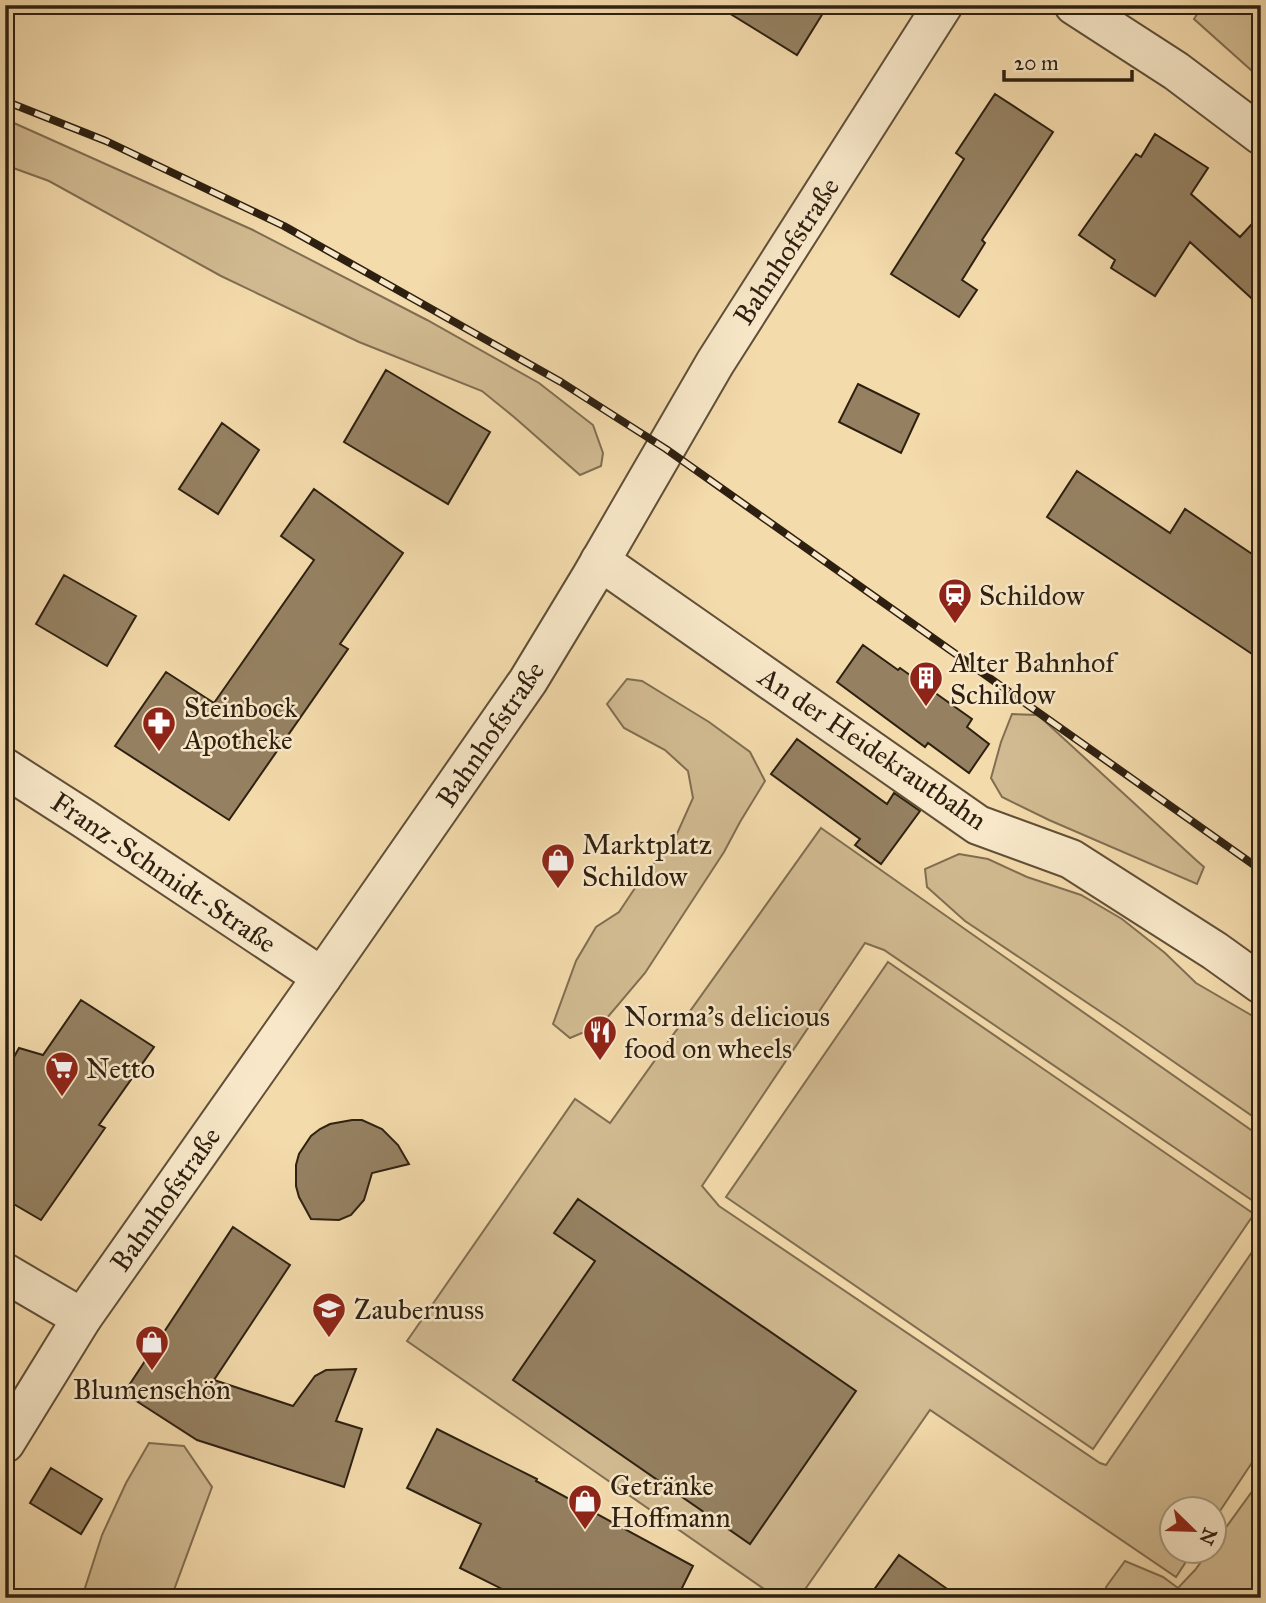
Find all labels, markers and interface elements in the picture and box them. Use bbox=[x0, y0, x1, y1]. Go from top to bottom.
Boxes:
scale bar bbox=[1004, 38, 1131, 82]
text: 20 m bbox=[1014, 50, 1059, 76]
street label: Bahnhofstraße bbox=[726, 171, 847, 332]
station icon: Schildow bbox=[936, 576, 974, 625]
place label: Schildow bbox=[979, 578, 1085, 613]
place label: Alter Bahnhof Schildow bbox=[949, 645, 1119, 712]
street label: Bahnhofstraße bbox=[429, 655, 552, 814]
street label: An der Heidekrautbahn bbox=[751, 659, 993, 838]
building icon: Alter Bahnhof Schildow bbox=[907, 659, 945, 708]
place label: Steinbock Apotheke bbox=[183, 690, 297, 757]
pharmacy icon: Steinbock Apotheke bbox=[140, 704, 178, 753]
street label: Franz-Schmidt-Straße bbox=[44, 784, 283, 961]
place label: Marktplatz Schildow bbox=[582, 827, 712, 894]
shop icon: Marktplatz Schildow bbox=[539, 841, 577, 890]
place label: Norma’s delicious food on wheels bbox=[624, 999, 830, 1066]
restaurant icon: Norma’s delicious food on wheels bbox=[581, 1013, 619, 1062]
supermarket icon: Netto bbox=[43, 1049, 81, 1098]
place label: Netto bbox=[86, 1051, 155, 1086]
street label: Bahnhofstraße bbox=[103, 1120, 228, 1278]
school or university icon: Zaubernuss bbox=[310, 1290, 348, 1339]
place label: Zaubernuss bbox=[354, 1292, 484, 1327]
shop icon: Blumenschön bbox=[133, 1323, 171, 1372]
place label: Blumenschön bbox=[73, 1372, 231, 1407]
place label: Getränke Hoffmann bbox=[610, 1468, 731, 1535]
shop icon: Getränke Hoffmann bbox=[566, 1482, 604, 1531]
north arrow bbox=[1158, 1494, 1228, 1564]
text: N bbox=[1194, 1525, 1222, 1548]

